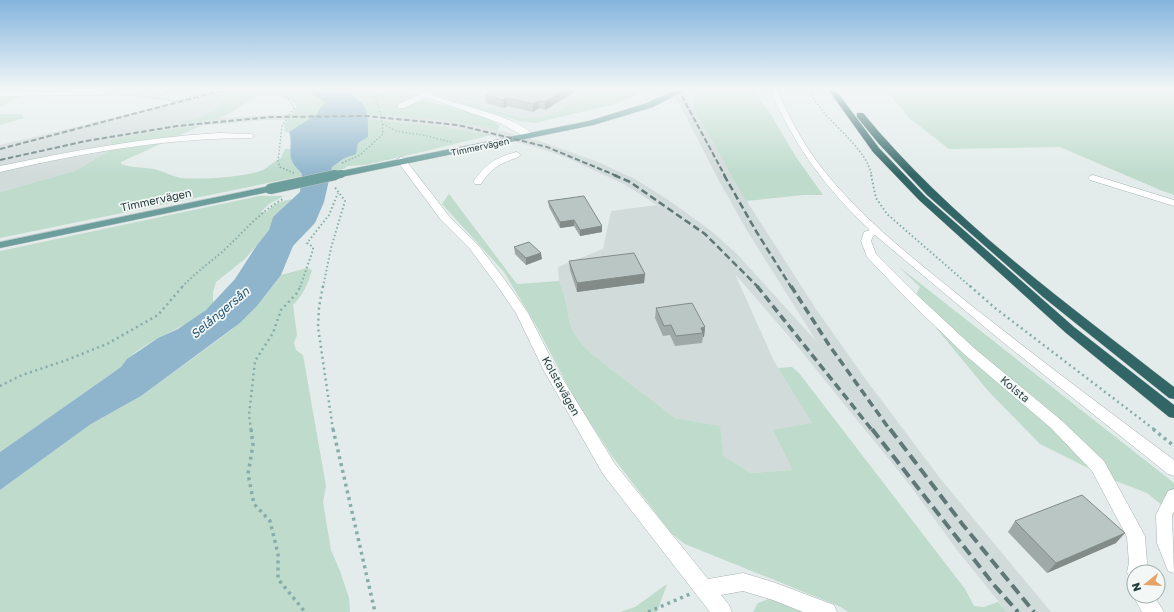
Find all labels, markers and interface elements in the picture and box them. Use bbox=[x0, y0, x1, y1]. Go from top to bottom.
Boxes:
street label: Timmervägen bbox=[450, 135, 510, 158]
street label: Timmervägen bbox=[119, 186, 193, 213]
water label: Selångersån bbox=[187, 283, 253, 342]
street label: Kolstavägen bbox=[540, 354, 583, 418]
street label: Kolsta bbox=[998, 373, 1032, 405]
north arrow bbox=[1126, 564, 1166, 604]
text: N bbox=[1129, 581, 1143, 593]

